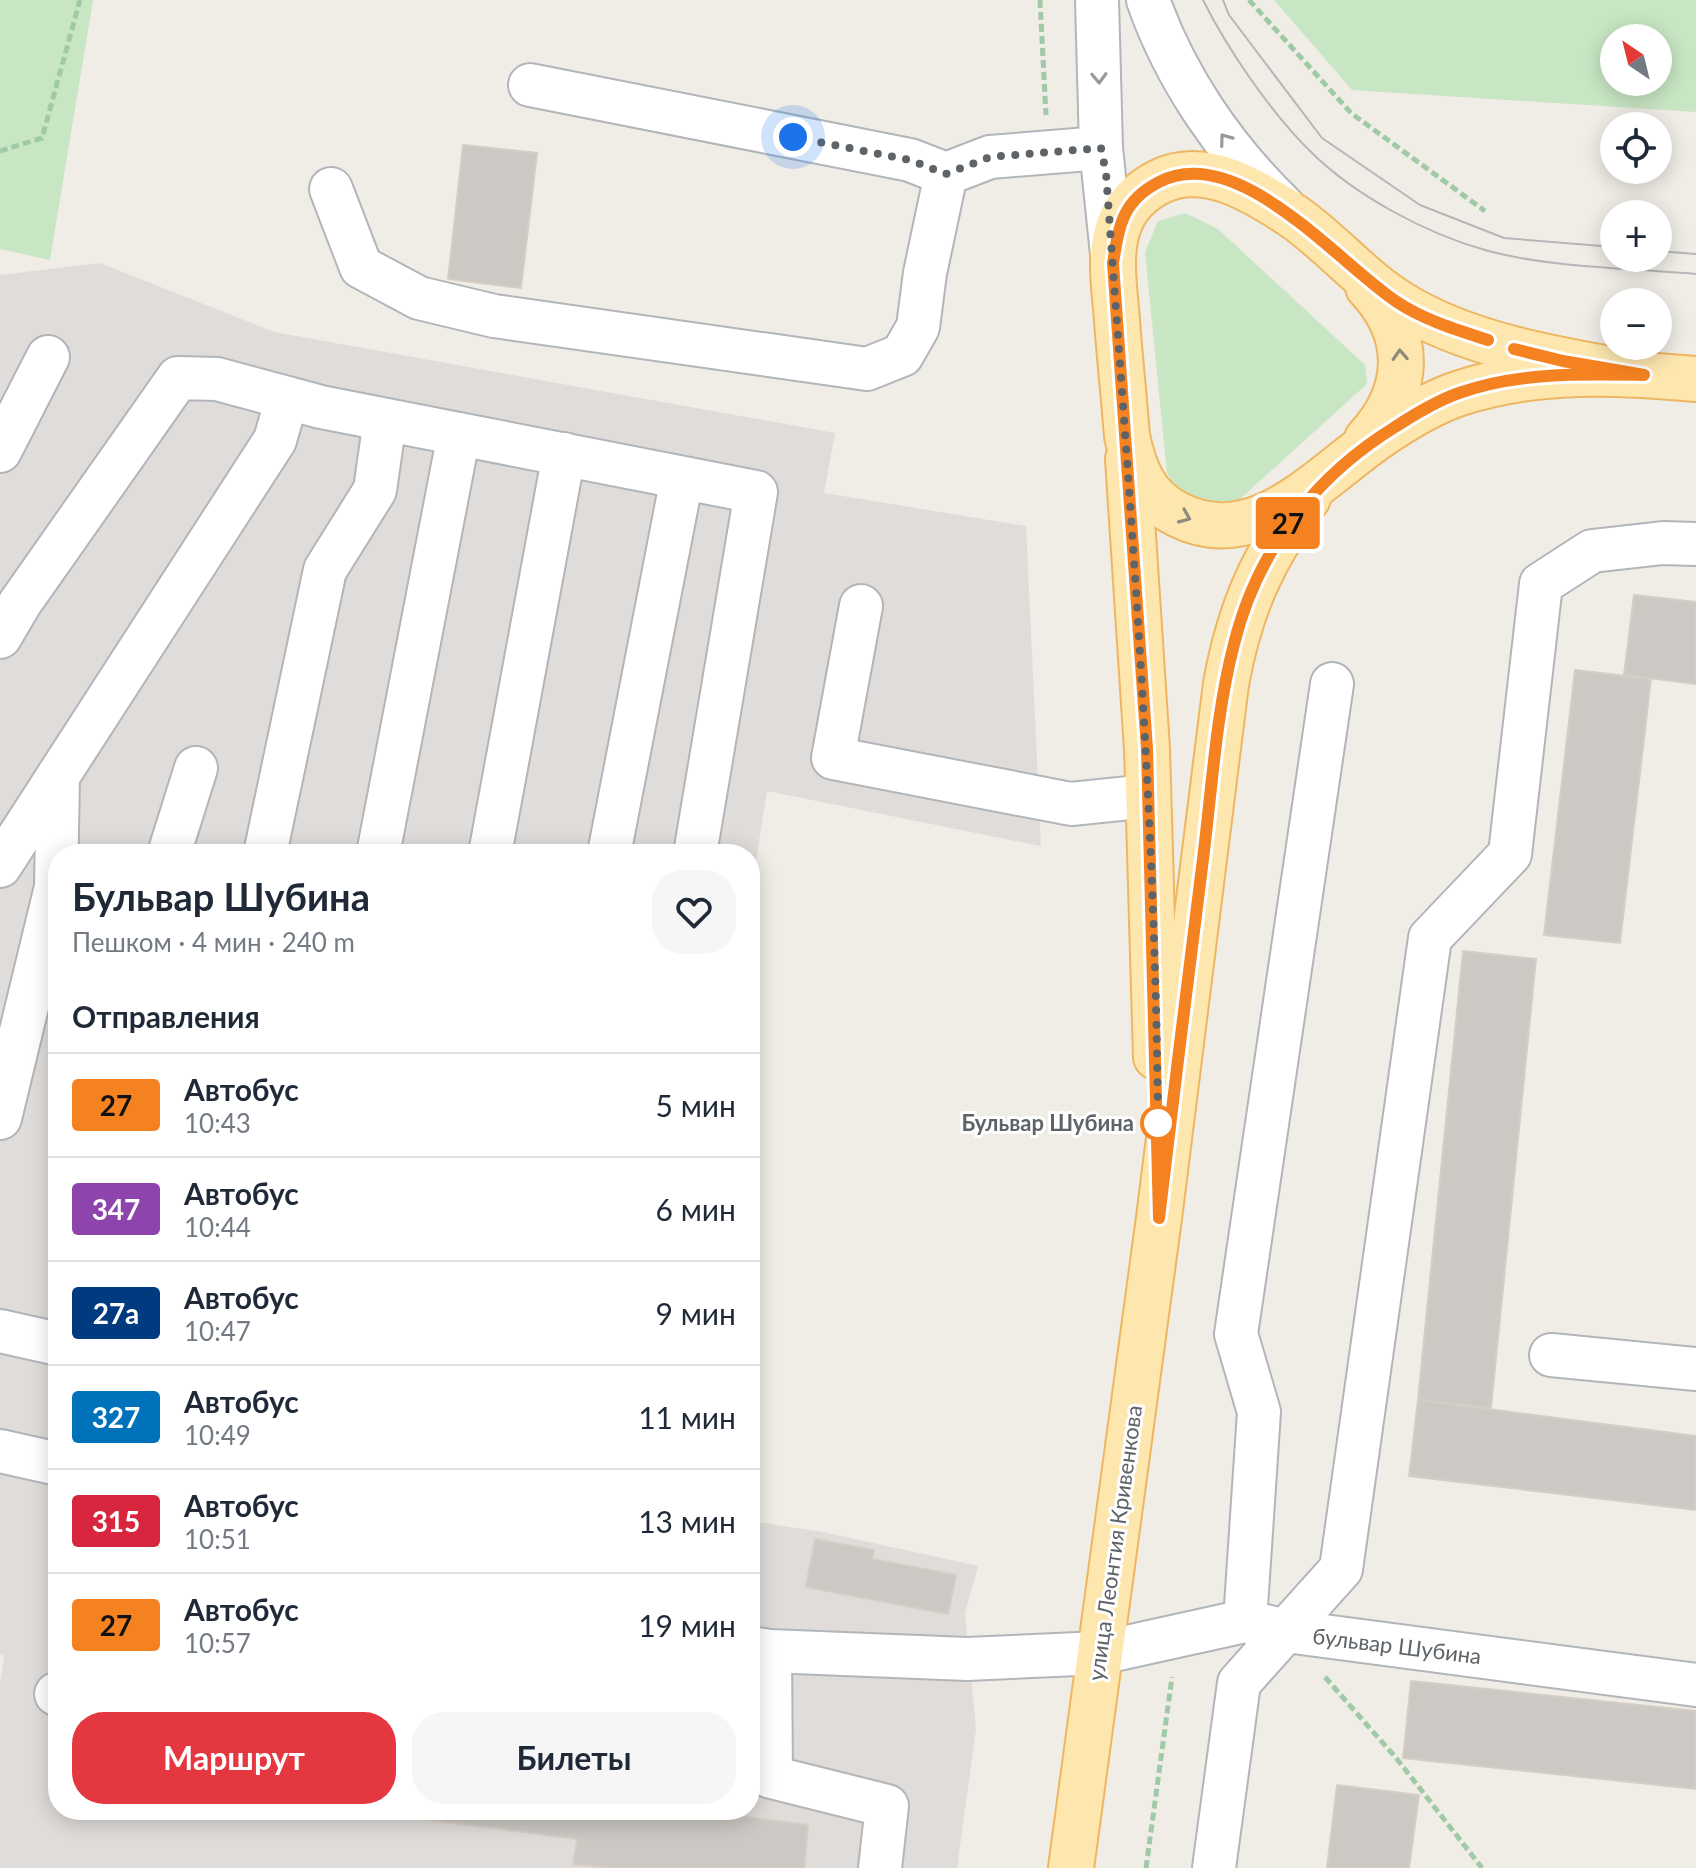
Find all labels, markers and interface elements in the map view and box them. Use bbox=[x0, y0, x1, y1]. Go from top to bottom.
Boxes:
north arrow bbox=[1600, 24, 1672, 96]
map controls bbox=[1600, 24, 1672, 360]
one-way arrow bbox=[1090, 72, 1108, 85]
button: locate bbox=[1600, 112, 1672, 184]
your location bbox=[773, 117, 813, 157]
one-way arrow bbox=[1220, 134, 1234, 148]
button: + bbox=[1600, 200, 1672, 272]
button: − bbox=[1600, 288, 1672, 360]
one-way arrow bbox=[1392, 348, 1409, 361]
line badge: 27 bbox=[1252, 497, 1324, 549]
text: 27 bbox=[1272, 506, 1304, 540]
one-way arrow bbox=[1177, 508, 1191, 524]
button: heart bbox=[652, 870, 736, 954]
text: Бульвар Шубина bbox=[72, 873, 370, 919]
text: Пешком · 4 мин · 240 m bbox=[72, 926, 355, 958]
text: Отправления bbox=[72, 998, 260, 1034]
text: Автобус bbox=[184, 1071, 299, 1107]
text: 5 мин bbox=[656, 1087, 736, 1123]
text: 27 bbox=[100, 1088, 132, 1122]
marker: Бульвар Шубина bbox=[1141, 1106, 1175, 1140]
text: 10:43 bbox=[184, 1107, 251, 1139]
place label: Бульвар Шубина bbox=[961, 1109, 1134, 1136]
text: Автобус bbox=[184, 1175, 299, 1211]
text: 6 мин bbox=[656, 1191, 736, 1227]
text: 347 bbox=[92, 1192, 140, 1226]
text: 10:44 bbox=[184, 1211, 251, 1243]
text: Автобус bbox=[184, 1279, 299, 1315]
text: 9 мин bbox=[656, 1295, 736, 1331]
text: 27а bbox=[93, 1296, 139, 1330]
text: 10:47 bbox=[184, 1315, 251, 1347]
text: Автобус bbox=[184, 1383, 299, 1419]
text: 11 мин bbox=[638, 1399, 736, 1435]
text: 327 bbox=[92, 1400, 140, 1434]
street label: улица Леонтия Кривенкова bbox=[1082, 1403, 1147, 1682]
text: 10:49 bbox=[184, 1419, 251, 1451]
text: Автобус bbox=[184, 1487, 299, 1523]
text: 13 мин bbox=[638, 1503, 736, 1539]
text: 315 bbox=[92, 1504, 140, 1538]
text: 10:51 bbox=[184, 1523, 251, 1555]
text: Автобус bbox=[184, 1591, 299, 1627]
text: 19 мин bbox=[638, 1607, 736, 1643]
text: 27 bbox=[100, 1608, 132, 1642]
street label: бульвар Шубина bbox=[1311, 1622, 1483, 1669]
text: 10:57 bbox=[184, 1627, 251, 1659]
button: Маршрут bbox=[72, 1712, 396, 1804]
button: Билеты bbox=[412, 1712, 736, 1804]

